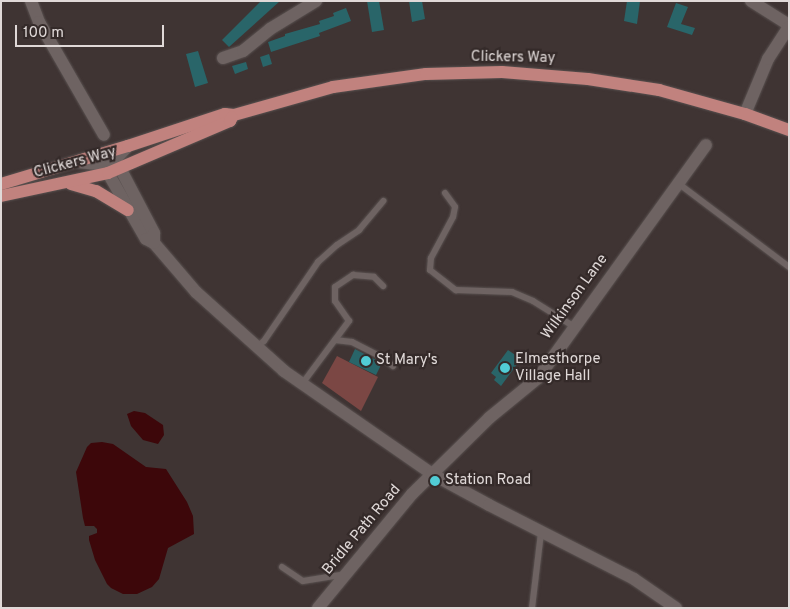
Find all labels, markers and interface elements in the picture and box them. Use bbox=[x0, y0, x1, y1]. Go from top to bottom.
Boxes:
scale bar bbox=[18, 15, 166, 47]
text: 100 m bbox=[23, 24, 64, 43]
street label: Clickers Way bbox=[470, 48, 556, 68]
street label: Clickers Way bbox=[32, 143, 118, 183]
street label: Wilkinson Lane bbox=[538, 251, 612, 343]
place label: Elmesthorpe Village Hall bbox=[515, 350, 601, 385]
place label: St Mary's bbox=[376, 352, 438, 370]
marker: St Mary's bbox=[360, 355, 372, 367]
marker: Elmesthorpe Village Hall bbox=[499, 362, 511, 374]
place label: Station Road bbox=[445, 472, 531, 490]
marker: Station Road bbox=[429, 475, 441, 487]
street label: Bridle Path Road bbox=[319, 481, 405, 579]

